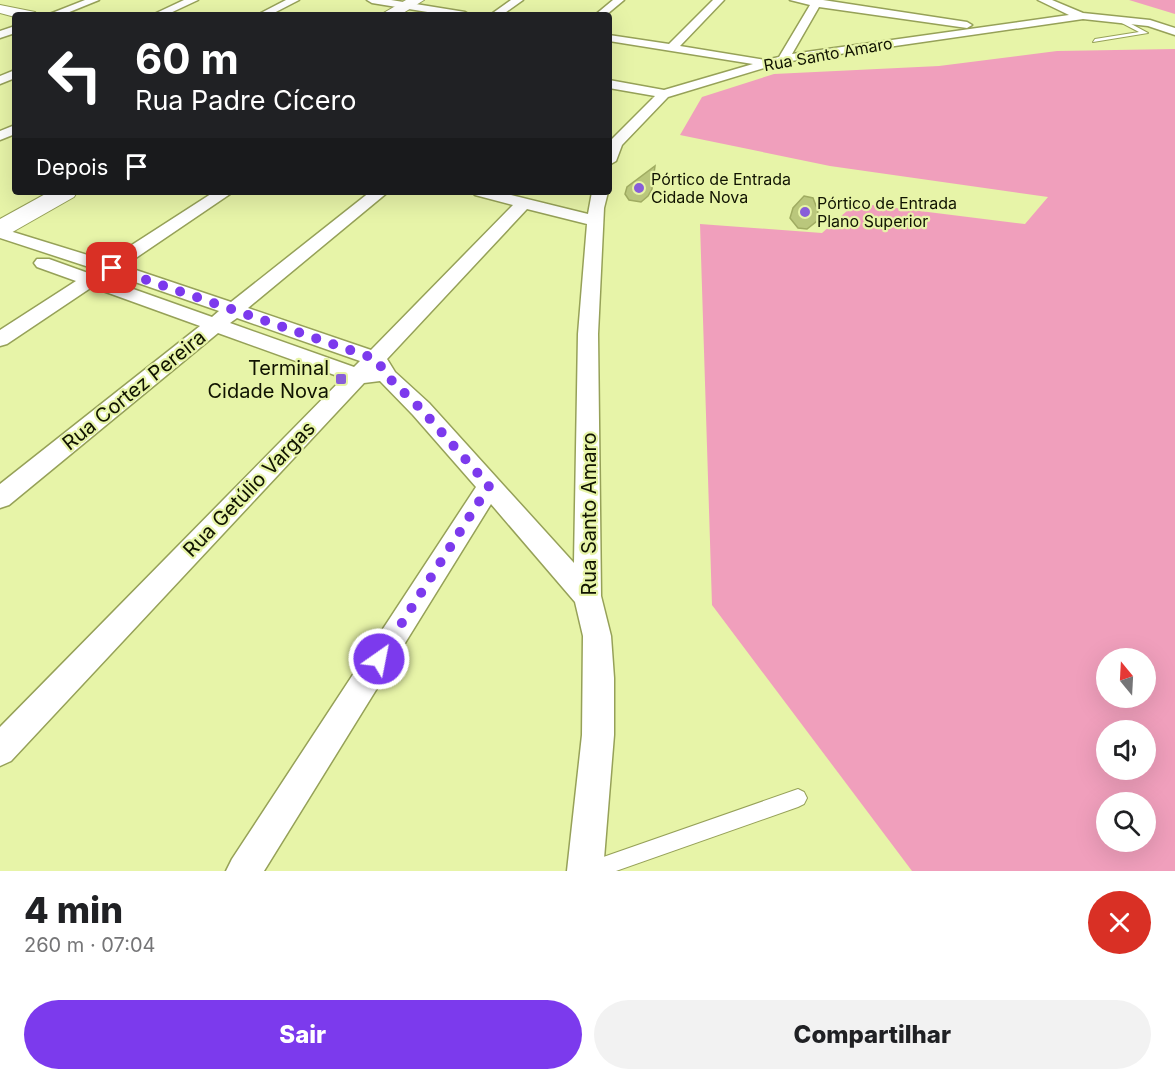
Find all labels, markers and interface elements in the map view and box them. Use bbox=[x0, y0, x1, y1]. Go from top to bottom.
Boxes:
text: 60 m bbox=[135, 33, 239, 84]
street label: Rua Santo Amaro bbox=[762, 33, 894, 75]
icon: left bbox=[36, 36, 114, 114]
text: Rua Padre Cícero bbox=[135, 84, 356, 117]
icon: arrive bbox=[120, 150, 153, 183]
text: Depois bbox=[36, 154, 108, 180]
place label: Pórtico de Entrada Cidade Nova bbox=[651, 169, 791, 207]
marker: Pórtico de Entrada Cidade Nova bbox=[632, 181, 646, 195]
place label: Pórtico de Entrada Plano Superior bbox=[817, 193, 957, 231]
marker: Pórtico de Entrada Plano Superior bbox=[798, 205, 812, 219]
pin bbox=[86, 242, 137, 293]
icon: arrive bbox=[95, 251, 128, 284]
street label: Rua Cortez Pereira bbox=[58, 325, 210, 455]
place label: Terminal Cidade Nova bbox=[207, 356, 329, 403]
marker: Terminal Cidade Nova bbox=[334, 372, 348, 386]
street label: Rua Getúlio Vargas bbox=[178, 416, 320, 562]
street label: Rua Santo Amaro bbox=[577, 432, 601, 596]
position arrow bbox=[347, 627, 411, 691]
north arrow bbox=[1096, 648, 1156, 708]
map controls bbox=[1096, 648, 1156, 852]
button: sound bbox=[1096, 720, 1156, 780]
button: search bbox=[1096, 792, 1156, 852]
text: 4 min bbox=[24, 888, 123, 932]
button: close bbox=[1088, 891, 1151, 954]
text: 260 m · 07:04 bbox=[24, 933, 156, 957]
button: Sair bbox=[24, 1000, 582, 1069]
button: Compartilhar bbox=[594, 1000, 1151, 1069]

